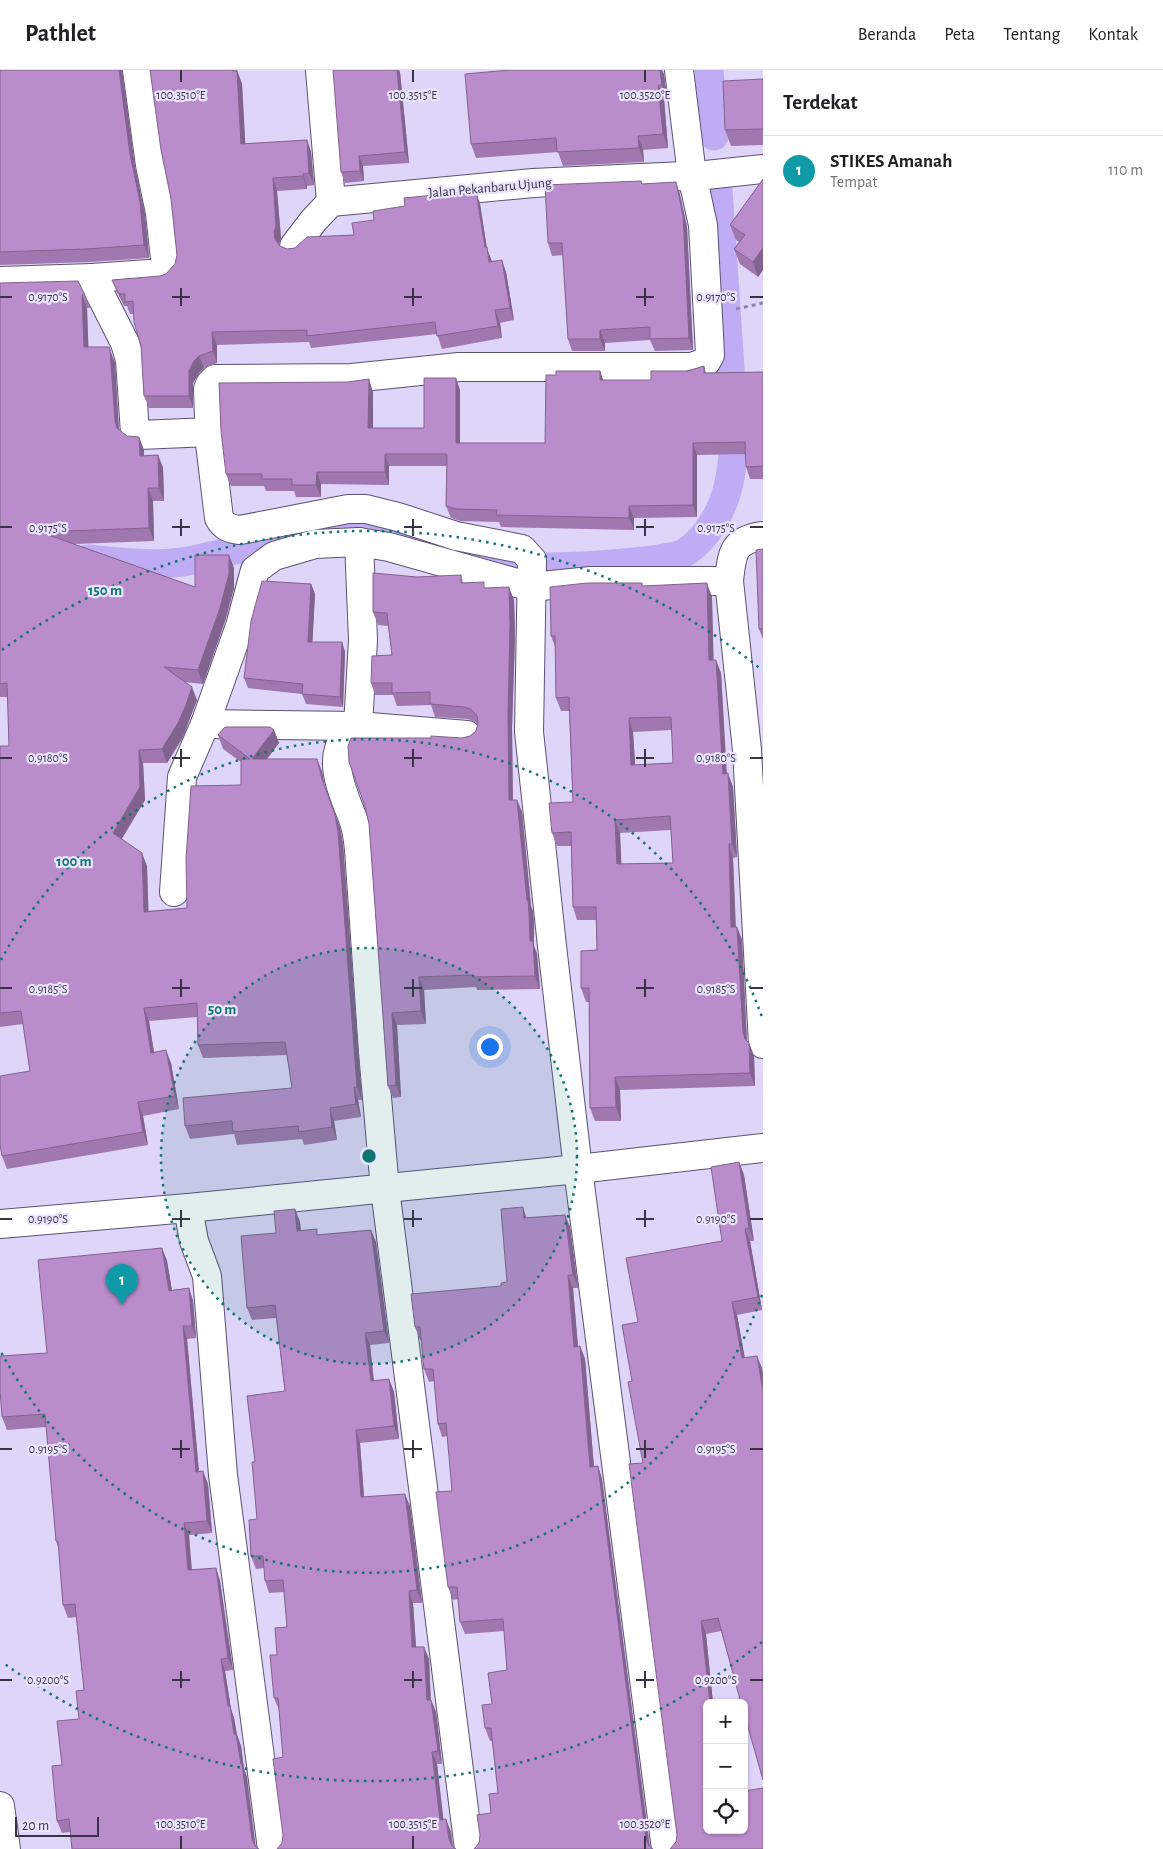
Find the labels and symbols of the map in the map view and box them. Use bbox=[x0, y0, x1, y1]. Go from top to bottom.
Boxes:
text: 100.3510°E bbox=[156, 89, 206, 101]
text: 100.3515°E bbox=[389, 89, 437, 101]
text: 100.3520°E bbox=[620, 89, 671, 101]
street label: Jalan Pekanbaru Ujung bbox=[428, 176, 552, 200]
text: 0.9170°S bbox=[28, 291, 68, 303]
text: 0.9170°S bbox=[696, 291, 736, 303]
text: 0.9175°S bbox=[29, 522, 67, 534]
text: 0.9175°S bbox=[697, 522, 735, 534]
text: 150 m bbox=[88, 583, 122, 598]
text: 0.9180°S bbox=[28, 752, 68, 764]
text: 0.9180°S bbox=[696, 752, 736, 764]
text: 100 m bbox=[56, 854, 92, 869]
text: 0.9185°S bbox=[29, 983, 68, 995]
text: 0.9185°S bbox=[697, 983, 736, 995]
text: 50 m bbox=[208, 1002, 236, 1017]
your location bbox=[477, 1034, 503, 1060]
centre of rings bbox=[360, 1147, 378, 1165]
text: 0.9190°S bbox=[28, 1213, 68, 1225]
text: 0.9190°S bbox=[696, 1213, 736, 1225]
pin: 1 bbox=[106, 1264, 138, 1305]
text: 0.9195°S bbox=[29, 1443, 68, 1455]
text: 0.9195°S bbox=[697, 1443, 736, 1455]
text: 0.9200°S bbox=[27, 1674, 69, 1686]
text: 0.9200°S bbox=[695, 1674, 737, 1686]
scale bar bbox=[15, 1814, 99, 1837]
text: 100.3510°E bbox=[156, 1818, 206, 1830]
text: 100.3515°E bbox=[389, 1818, 437, 1830]
text: 100.3520°E bbox=[620, 1818, 671, 1830]

